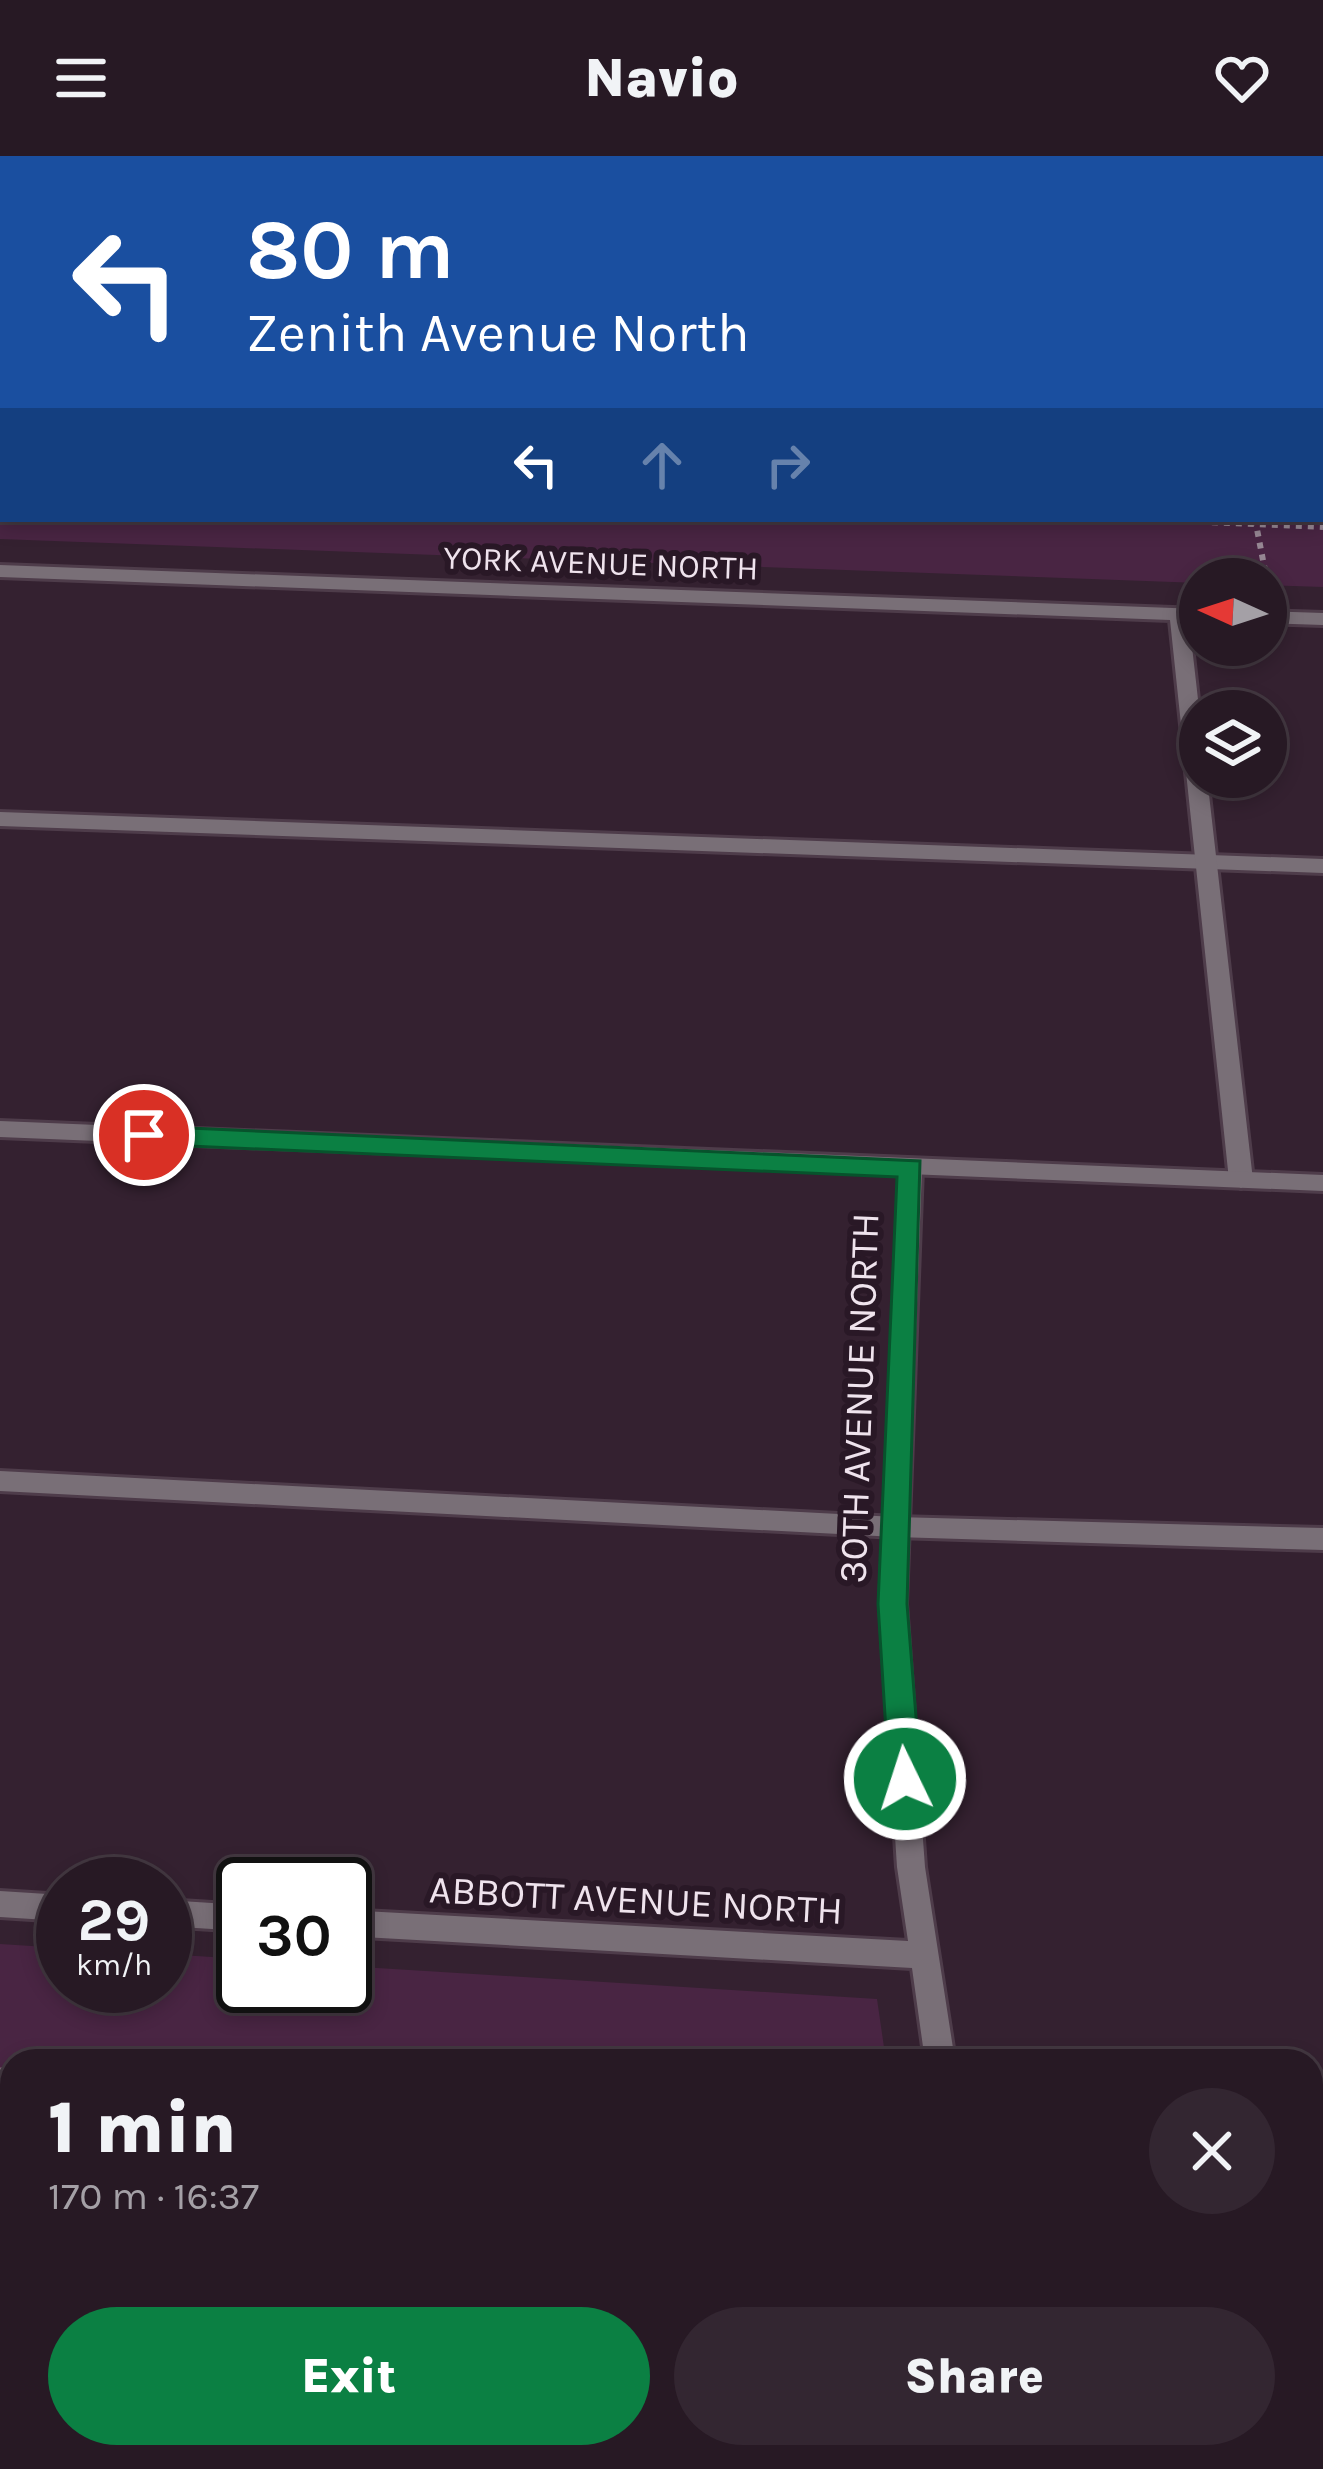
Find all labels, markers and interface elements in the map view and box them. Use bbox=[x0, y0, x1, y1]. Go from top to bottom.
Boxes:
icon: menu bbox=[48, 45, 114, 111]
icon: heart bbox=[1209, 45, 1275, 111]
text: Navio bbox=[584, 46, 739, 110]
text: 80 m bbox=[246, 201, 454, 299]
icon: left bbox=[48, 204, 204, 360]
text: Zenith Avenue North bbox=[246, 301, 749, 365]
icon: left bbox=[503, 432, 569, 498]
icon: ahead bbox=[629, 432, 695, 498]
icon: right bbox=[755, 432, 821, 498]
street label: YORK AVENUE NORTH bbox=[443, 539, 759, 587]
north arrow bbox=[1179, 558, 1287, 666]
map controls bbox=[1179, 558, 1287, 798]
button: layers bbox=[1179, 690, 1287, 798]
pin bbox=[93, 1084, 195, 1186]
icon: arrive bbox=[111, 1102, 177, 1168]
street label: 30TH AVENUE NORTH bbox=[830, 1212, 888, 1584]
position arrow bbox=[842, 1716, 968, 1842]
speed limit sign: 30 bbox=[216, 1857, 372, 2013]
street label: ABBOTT AVENUE NORTH bbox=[428, 1866, 844, 1934]
text: 29 bbox=[78, 1885, 150, 1955]
text: km/h bbox=[76, 1947, 152, 1983]
text: 1 min bbox=[48, 2086, 237, 2170]
button: close bbox=[1149, 2088, 1275, 2214]
text: 170 m · 16:37 bbox=[48, 2173, 259, 2219]
button: Exit bbox=[48, 2307, 650, 2445]
button: Share bbox=[674, 2307, 1275, 2445]

